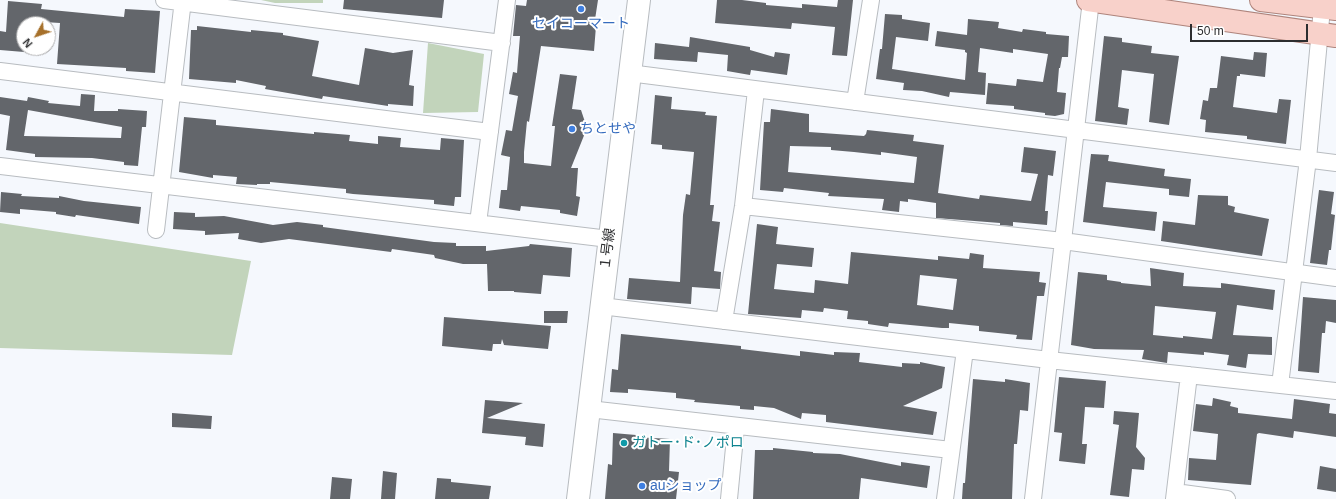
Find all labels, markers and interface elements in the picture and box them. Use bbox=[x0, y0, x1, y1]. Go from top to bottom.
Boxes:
marker: セイコーマート bbox=[576, 4, 586, 14]
north arrow bbox=[16, 16, 56, 56]
place label: セイコーマート bbox=[532, 16, 630, 32]
scale bar bbox=[1192, 16, 1310, 42]
text: 50 m bbox=[1197, 24, 1224, 38]
text: N bbox=[20, 36, 35, 50]
place label: ちとせや bbox=[580, 121, 636, 137]
marker: ちとせや bbox=[567, 124, 577, 134]
street label: １号線 bbox=[597, 227, 619, 271]
place label: ガトー･ド･ノポロ bbox=[632, 435, 744, 451]
marker: ガトー･ド･ノポロ bbox=[619, 438, 629, 448]
place label: auショップ bbox=[650, 478, 722, 494]
marker: auショップ bbox=[637, 481, 647, 491]

